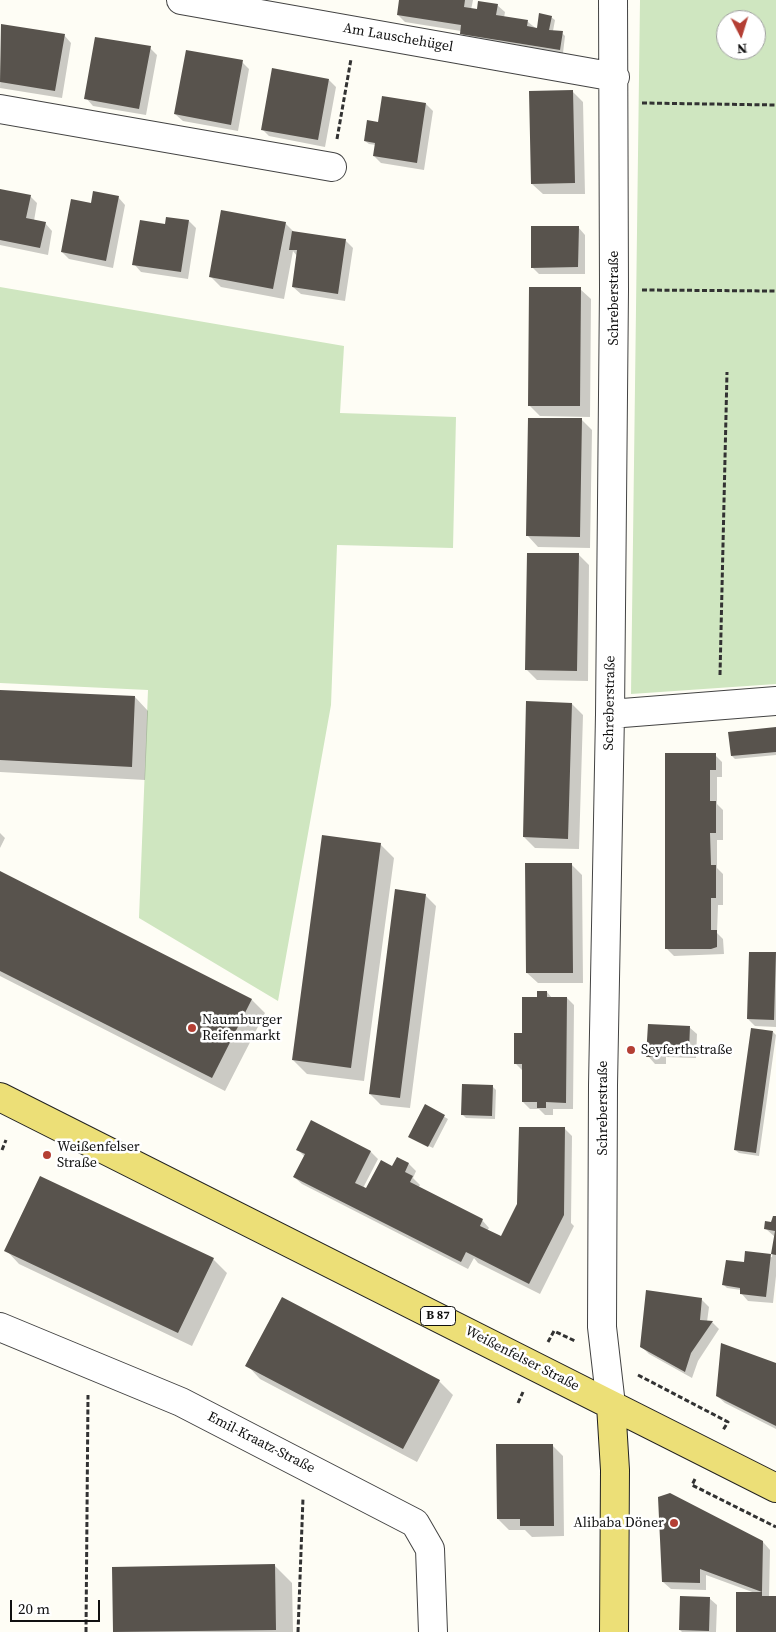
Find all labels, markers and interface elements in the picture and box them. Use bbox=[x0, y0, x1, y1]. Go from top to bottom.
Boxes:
north arrow bbox=[716, 10, 766, 60]
street label: Am Lauschehügel bbox=[342, 20, 454, 56]
text: N bbox=[736, 39, 748, 59]
street label: Schreberstraße bbox=[606, 251, 622, 345]
street label: Schreberstraße bbox=[601, 655, 619, 751]
place label: Naumburger Reifenmarkt bbox=[202, 1012, 282, 1044]
marker: Naumburger Reifenmarkt bbox=[186, 1022, 198, 1034]
place label: Seyferthstraße bbox=[641, 1042, 732, 1058]
marker: Seyferthstraße bbox=[625, 1044, 637, 1056]
street label: Schreberstraße bbox=[595, 1061, 611, 1155]
place label: Weißenfelser Straße bbox=[57, 1139, 140, 1172]
marker: Weißenfelser Straße bbox=[41, 1149, 53, 1161]
road number: B 87 bbox=[420, 1306, 456, 1325]
street label: Weißenfelser Straße bbox=[462, 1323, 582, 1395]
street label: Emil-Kraatz-Straße bbox=[204, 1409, 318, 1477]
place label: Alibaba Döner bbox=[574, 1515, 664, 1531]
marker: Alibaba Döner bbox=[668, 1517, 680, 1529]
scale bar bbox=[12, 1590, 102, 1622]
text: 20 m bbox=[18, 1598, 50, 1619]

